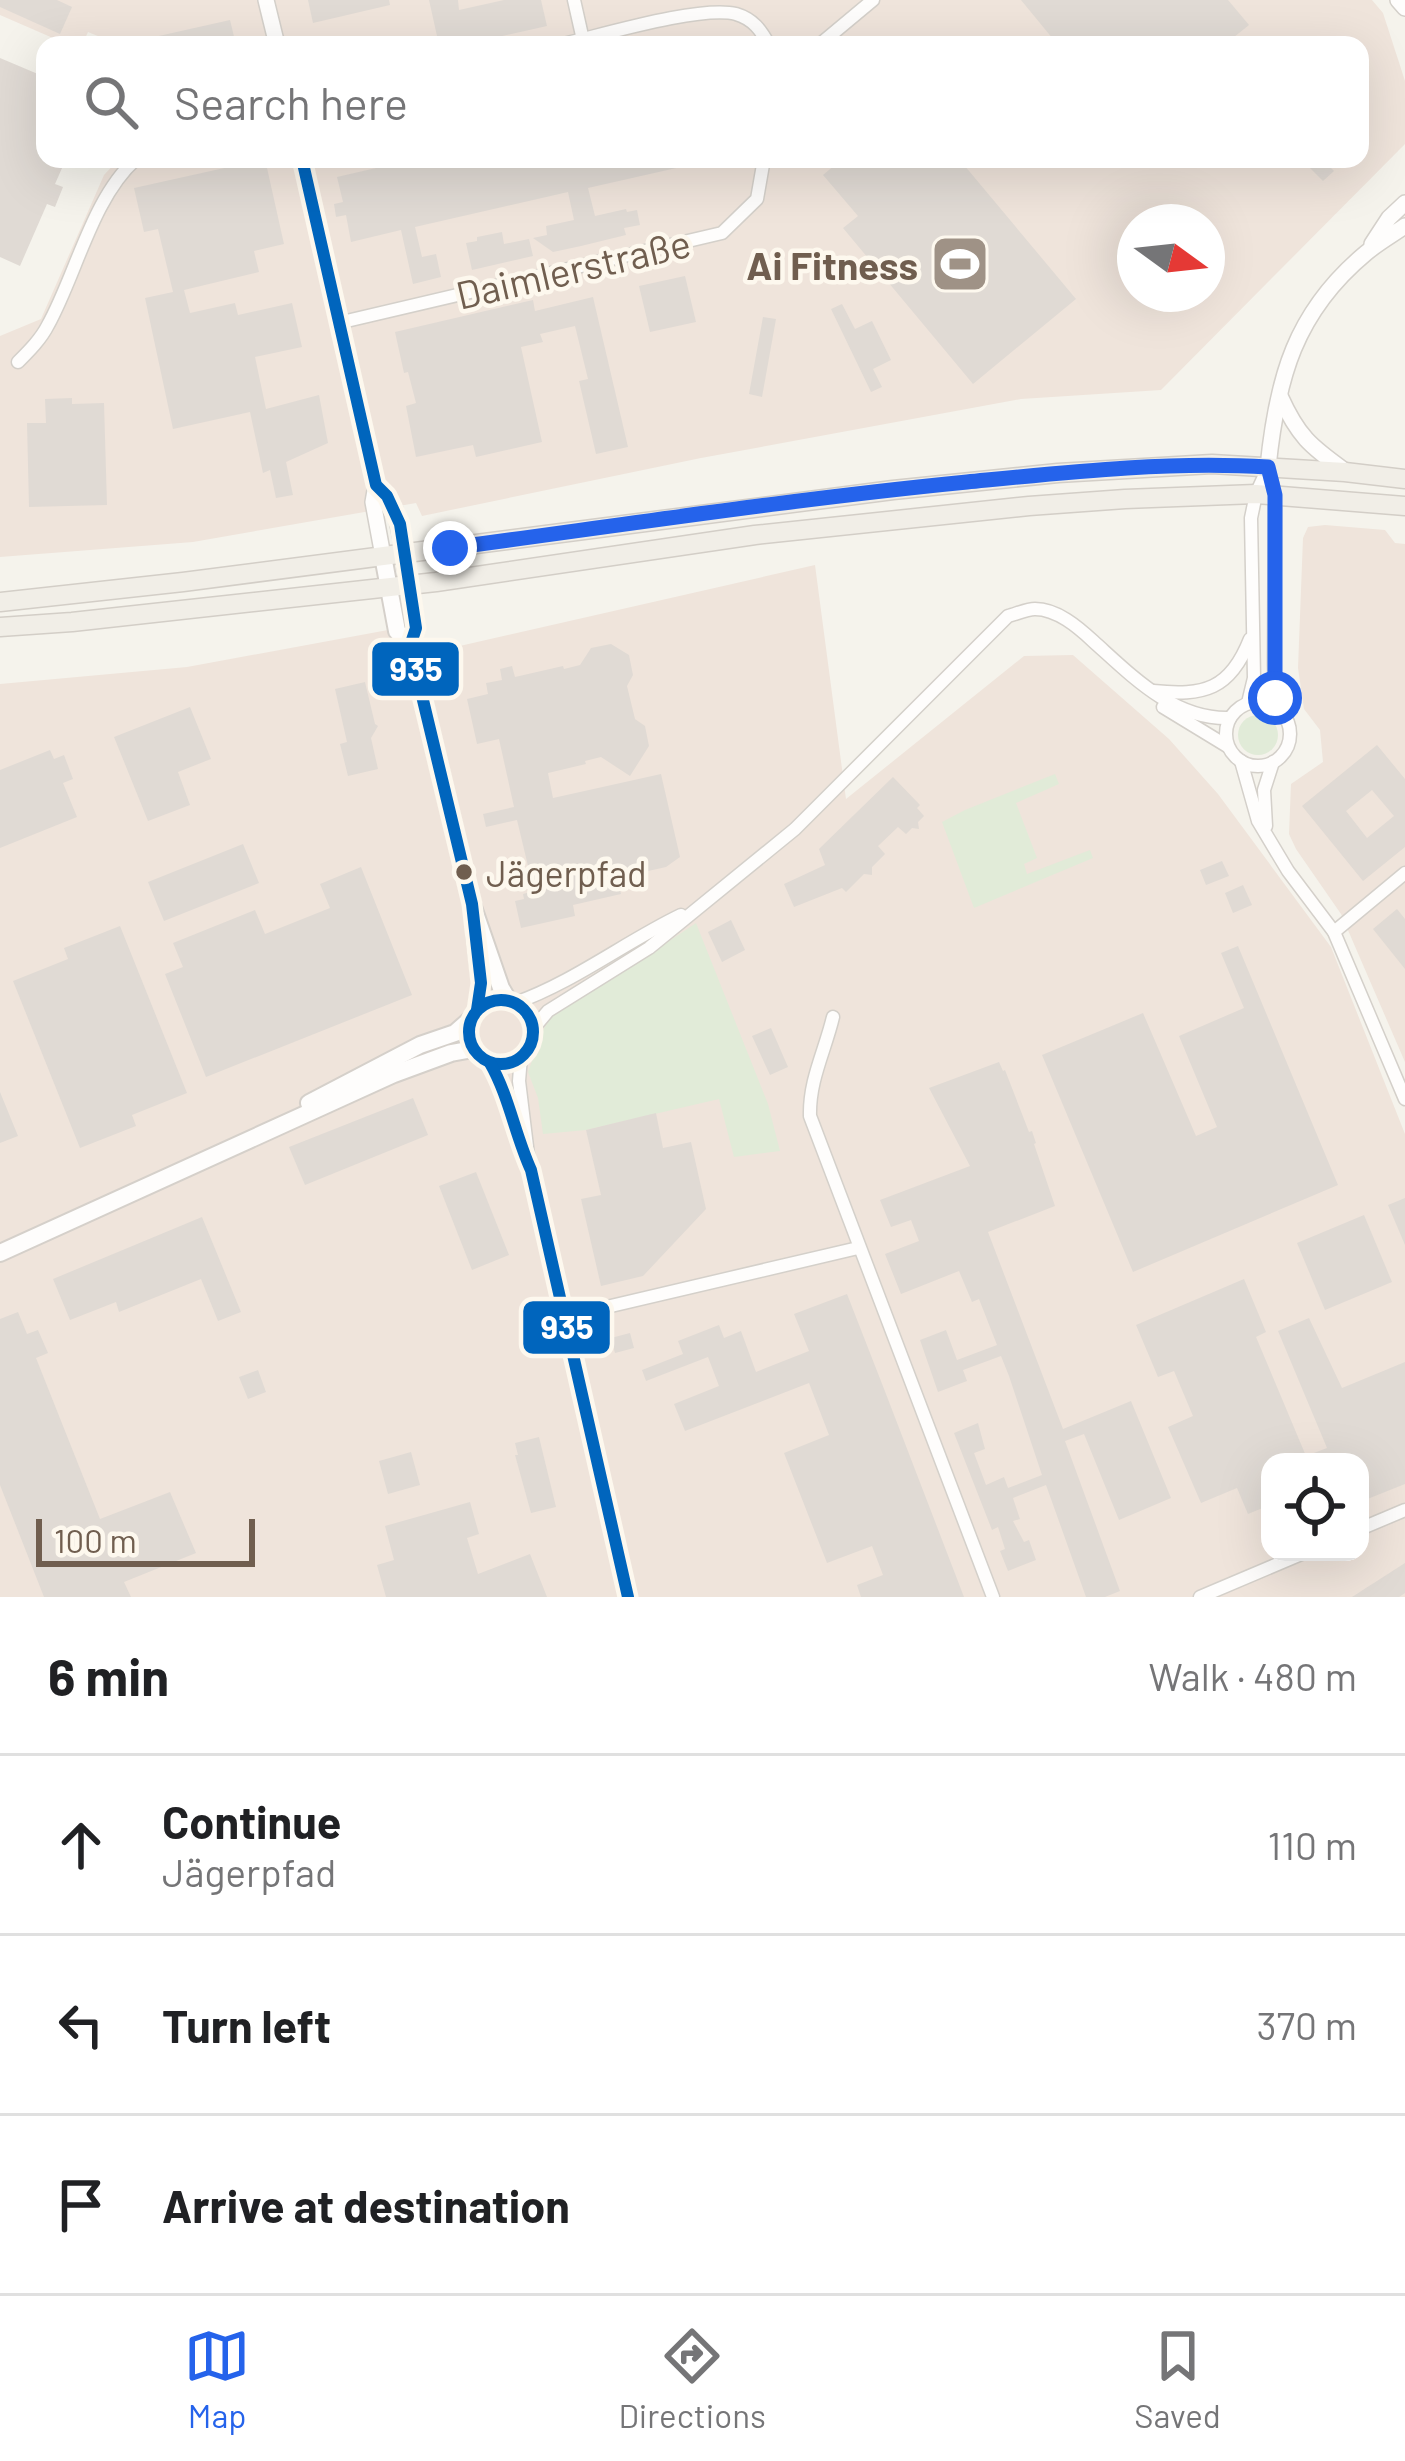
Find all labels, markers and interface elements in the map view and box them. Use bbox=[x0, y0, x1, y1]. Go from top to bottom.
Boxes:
search box bbox=[36, 36, 1369, 168]
icon: search bbox=[78, 69, 144, 135]
text: Search here bbox=[174, 75, 408, 129]
north arrow bbox=[1117, 204, 1225, 312]
street label: Daimlerstraße bbox=[451, 218, 695, 318]
sports icon: Ai Fitness bbox=[929, 233, 991, 295]
place label: Ai Fitness bbox=[746, 241, 918, 288]
route end bbox=[423, 521, 477, 575]
line badge: 935 bbox=[370, 640, 461, 698]
text: 935 bbox=[389, 648, 443, 688]
route start bbox=[1248, 671, 1302, 725]
place label: Jägerpfad bbox=[486, 851, 647, 894]
marker: Jägerpfad bbox=[453, 861, 475, 883]
line badge: 935 bbox=[521, 1299, 612, 1356]
text: 935 bbox=[540, 1306, 594, 1346]
map controls bbox=[1261, 1453, 1369, 1561]
button: locate bbox=[1261, 1453, 1369, 1561]
scale bar bbox=[36, 1513, 255, 1566]
text: 100 m bbox=[54, 1520, 137, 1560]
text: 6 min bbox=[48, 1645, 169, 1706]
text: Walk · 480 m bbox=[1148, 1652, 1357, 1699]
text: Continue bbox=[162, 1794, 341, 1848]
icon: ahead bbox=[48, 1812, 114, 1878]
text: 110 m bbox=[1267, 1821, 1357, 1868]
text: Jägerpfad bbox=[162, 1848, 336, 1895]
icon: left bbox=[48, 1992, 114, 2058]
text: Turn left bbox=[162, 1998, 331, 2052]
text: 370 m bbox=[1256, 2001, 1357, 2048]
icon: arrive bbox=[48, 2172, 114, 2238]
text: Arrive at destination bbox=[162, 2178, 570, 2232]
tab: Map bbox=[184, 2323, 250, 2435]
tab: Directions bbox=[618, 2323, 766, 2435]
tab: Saved bbox=[1134, 2323, 1221, 2435]

